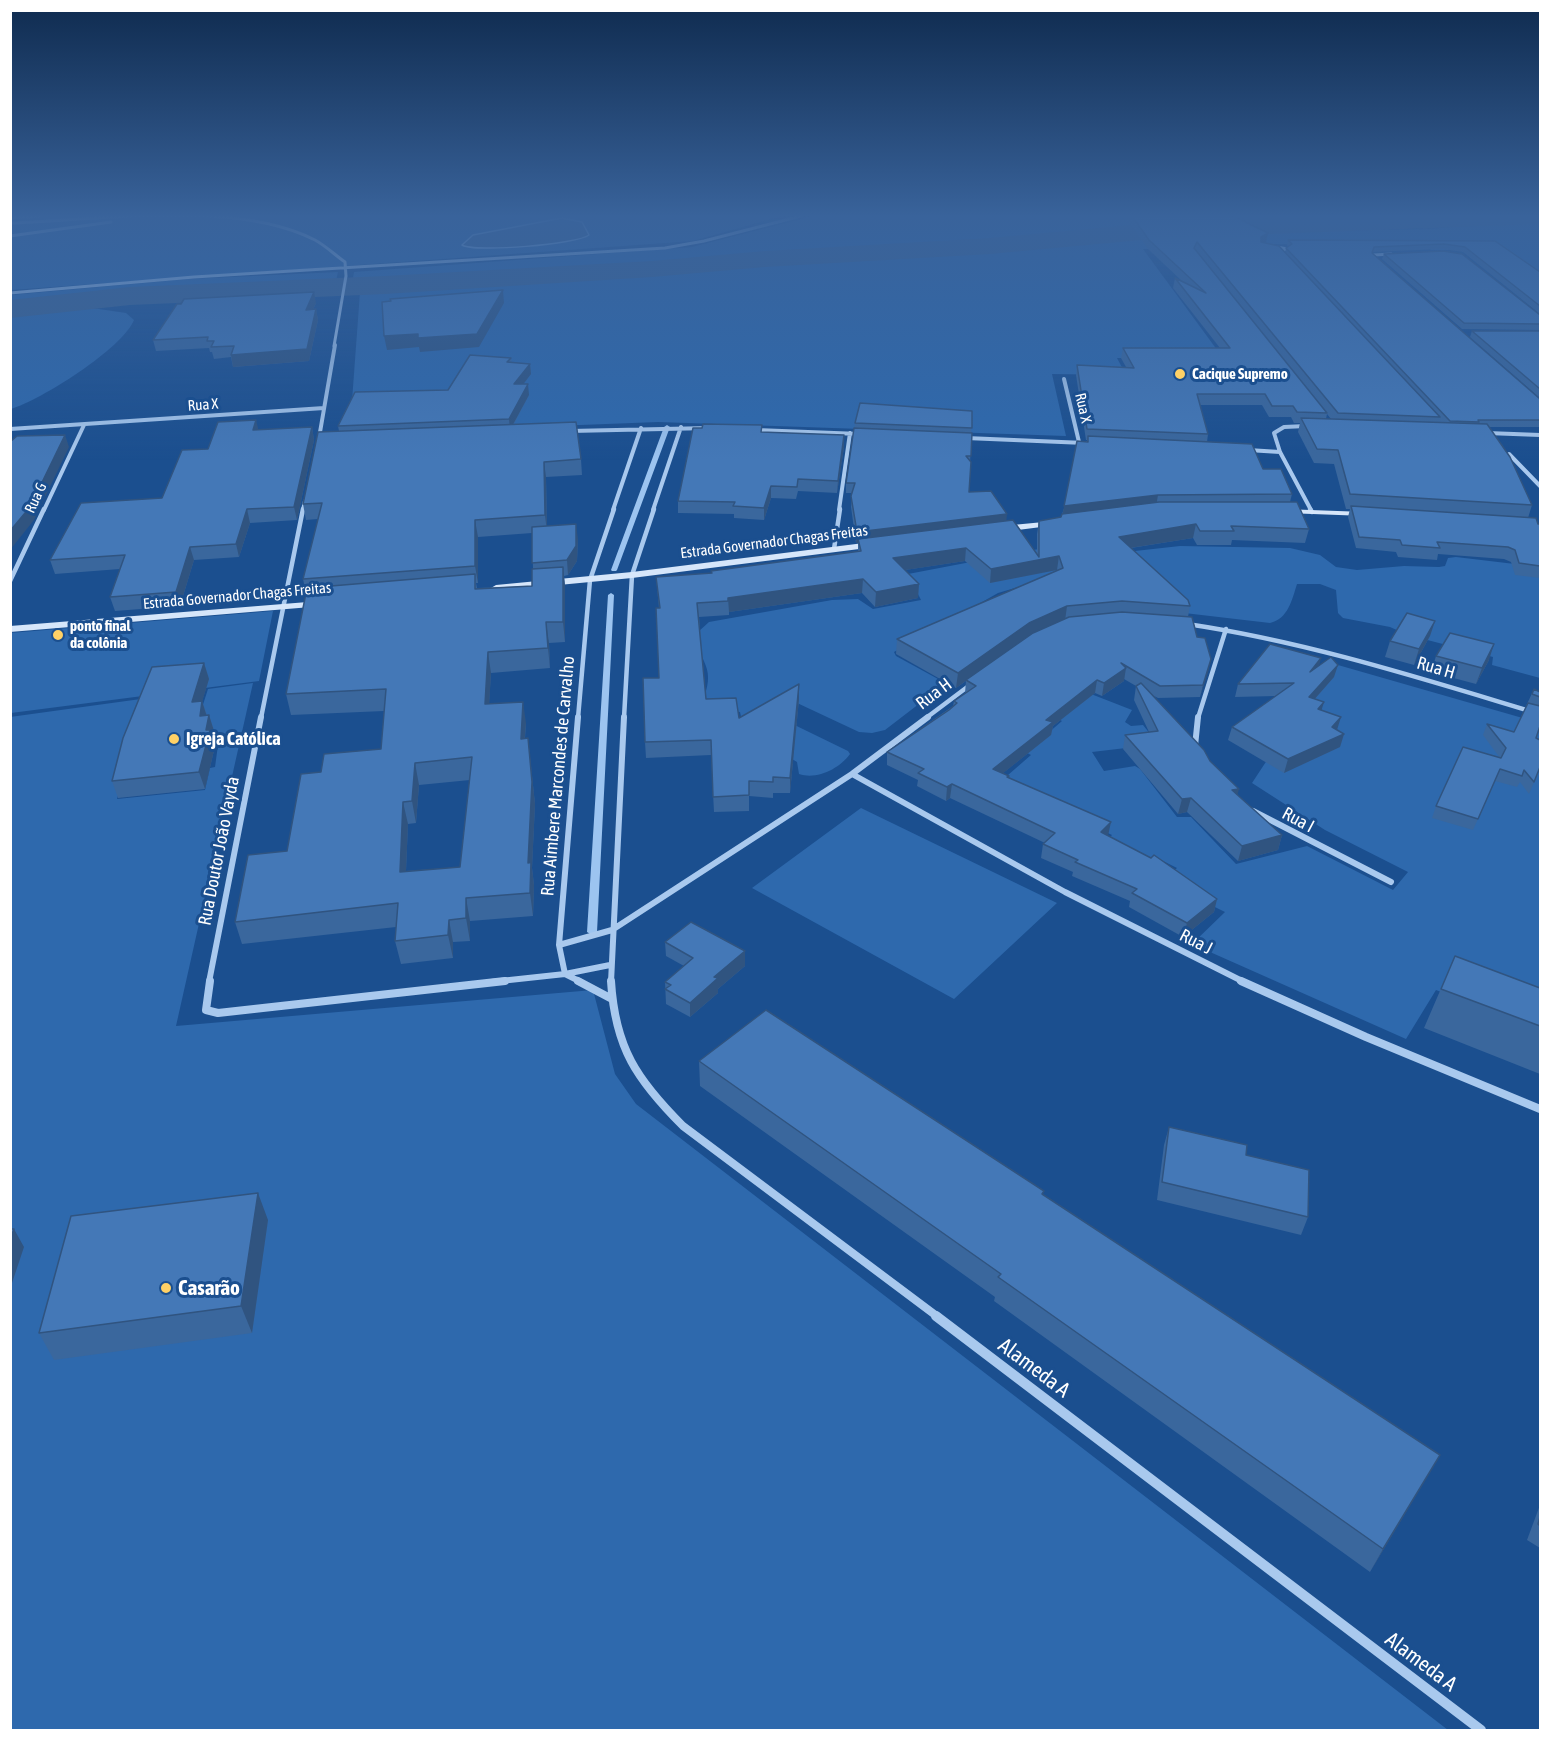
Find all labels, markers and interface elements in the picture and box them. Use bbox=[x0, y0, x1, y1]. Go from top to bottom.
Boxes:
place label: Cacique Supremo bbox=[1192, 365, 1288, 383]
marker: Cacique Supremo bbox=[1173, 367, 1187, 381]
street label: Rua X bbox=[1071, 391, 1095, 425]
street label: Rua X bbox=[187, 395, 219, 415]
street label: Rua G bbox=[21, 480, 51, 516]
street label: Estrada Governador Chagas Freitas bbox=[679, 522, 869, 562]
street label: Estrada Governador Chagas Freitas bbox=[142, 579, 332, 613]
place label: ponto final da colônia bbox=[70, 617, 131, 652]
marker: ponto final da colônia bbox=[51, 628, 65, 642]
street label: Rua H bbox=[1414, 652, 1458, 684]
street label: Rua Aimbere Marcondes de Carvalho bbox=[537, 655, 579, 897]
street label: Rua H bbox=[912, 674, 956, 714]
place label: Igreja Católica bbox=[186, 728, 281, 750]
marker: Igreja Católica bbox=[167, 732, 181, 746]
street label: Rua Doutor João Vayda bbox=[194, 775, 244, 927]
street label: Rua I bbox=[1278, 803, 1318, 837]
street label: Rua J bbox=[1176, 925, 1216, 959]
place label: Casarão bbox=[178, 1275, 240, 1301]
marker: Casarão bbox=[159, 1281, 173, 1295]
street label: Alameda A bbox=[993, 1333, 1075, 1403]
street label: Alameda A bbox=[1380, 1627, 1462, 1697]

